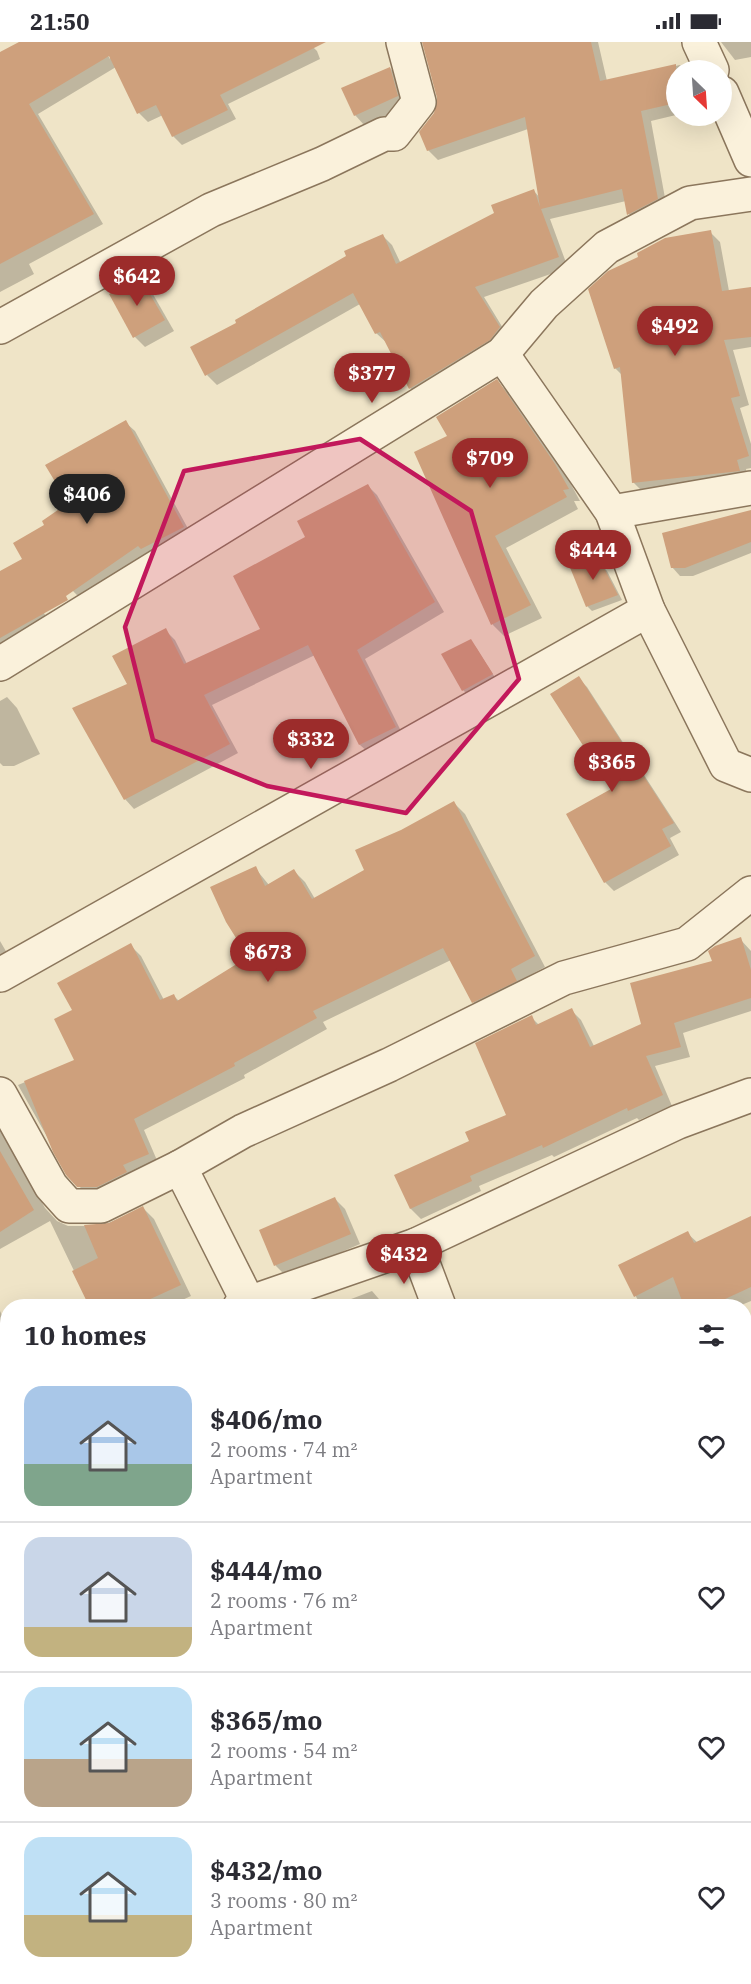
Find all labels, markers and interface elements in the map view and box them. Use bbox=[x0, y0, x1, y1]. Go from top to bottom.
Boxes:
text: 21:50 bbox=[30, 7, 89, 36]
north arrow bbox=[666, 60, 732, 126]
map controls bbox=[666, 60, 732, 126]
pin: $642 bbox=[101, 256, 173, 307]
text: $642 bbox=[113, 262, 161, 289]
pin: $492 bbox=[639, 306, 711, 357]
text: $492 bbox=[651, 312, 699, 339]
pin: $377 bbox=[336, 353, 408, 404]
text: $377 bbox=[348, 359, 396, 386]
pin: $709 bbox=[454, 438, 526, 489]
text: $709 bbox=[466, 444, 514, 471]
pin: $406 bbox=[51, 474, 123, 525]
text: $406 bbox=[63, 480, 111, 507]
pin: $444 bbox=[557, 530, 629, 581]
text: $444 bbox=[569, 536, 617, 563]
pin: $332 bbox=[275, 719, 347, 770]
text: $332 bbox=[287, 725, 335, 752]
pin: $365 bbox=[576, 742, 648, 793]
text: $365 bbox=[588, 748, 636, 775]
pin: $673 bbox=[232, 932, 304, 983]
text: $673 bbox=[244, 938, 292, 965]
pin: $432 bbox=[368, 1234, 440, 1285]
text: $432 bbox=[380, 1240, 428, 1267]
text: 10 homes bbox=[24, 1318, 146, 1352]
icon: filters bbox=[695, 1319, 728, 1352]
text: $406/mo bbox=[210, 1402, 322, 1436]
icon: home bbox=[72, 1410, 144, 1482]
icon: heart bbox=[695, 1430, 728, 1463]
text: 2 rooms · 74 m² bbox=[210, 1436, 357, 1463]
text: Apartment bbox=[210, 1463, 313, 1490]
text: $444/mo bbox=[210, 1553, 322, 1587]
icon: home bbox=[72, 1561, 144, 1633]
icon: heart bbox=[695, 1581, 728, 1614]
text: 2 rooms · 76 m² bbox=[210, 1587, 357, 1614]
text: Apartment bbox=[210, 1614, 313, 1641]
text: $365/mo bbox=[210, 1703, 322, 1737]
icon: home bbox=[72, 1711, 144, 1783]
icon: heart bbox=[695, 1731, 728, 1764]
text: 2 rooms · 54 m² bbox=[210, 1737, 357, 1764]
text: Apartment bbox=[210, 1764, 313, 1791]
text: $432/mo bbox=[210, 1853, 322, 1887]
icon: home bbox=[72, 1861, 144, 1933]
icon: heart bbox=[695, 1881, 728, 1914]
text: 3 rooms · 80 m² bbox=[210, 1887, 357, 1914]
text: Apartment bbox=[210, 1914, 313, 1941]

